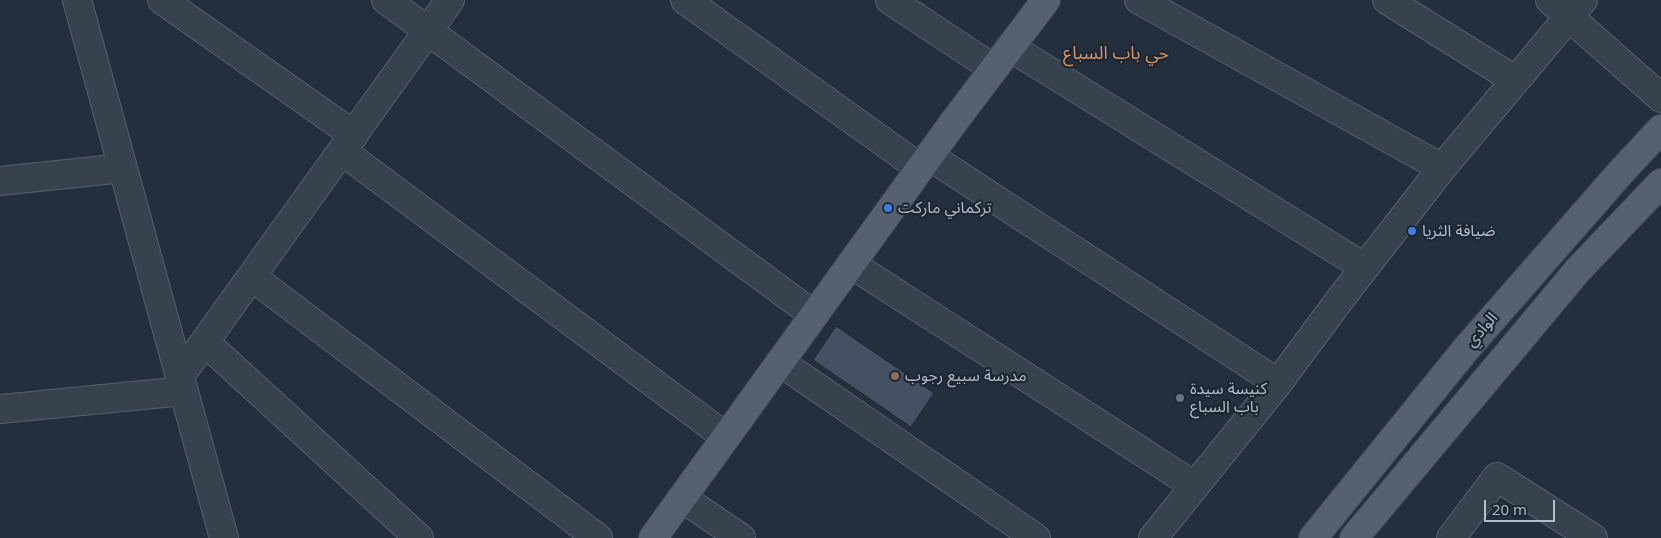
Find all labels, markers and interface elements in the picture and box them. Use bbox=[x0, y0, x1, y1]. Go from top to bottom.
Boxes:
district label: حي باب السباع bbox=[1063, 43, 1169, 65]
place label: تركماني ماركت bbox=[898, 198, 992, 218]
marker: تركماني ماركت bbox=[882, 202, 894, 214]
place label: ضيافة الثريا bbox=[1422, 221, 1495, 241]
marker: ضيافة الثريا bbox=[1406, 225, 1418, 237]
street label: الوادي bbox=[1462, 309, 1502, 351]
place label: مدرسة سبيع رجوب bbox=[905, 366, 1027, 386]
marker: مدرسة سبيع رجوب bbox=[889, 370, 901, 382]
place label: كنيسة سيدة باب السباع bbox=[1190, 379, 1267, 417]
marker: كنيسة سيدة باب السباع bbox=[1174, 392, 1186, 404]
scale bar bbox=[1486, 490, 1557, 522]
text: 20 m bbox=[1492, 499, 1527, 519]

